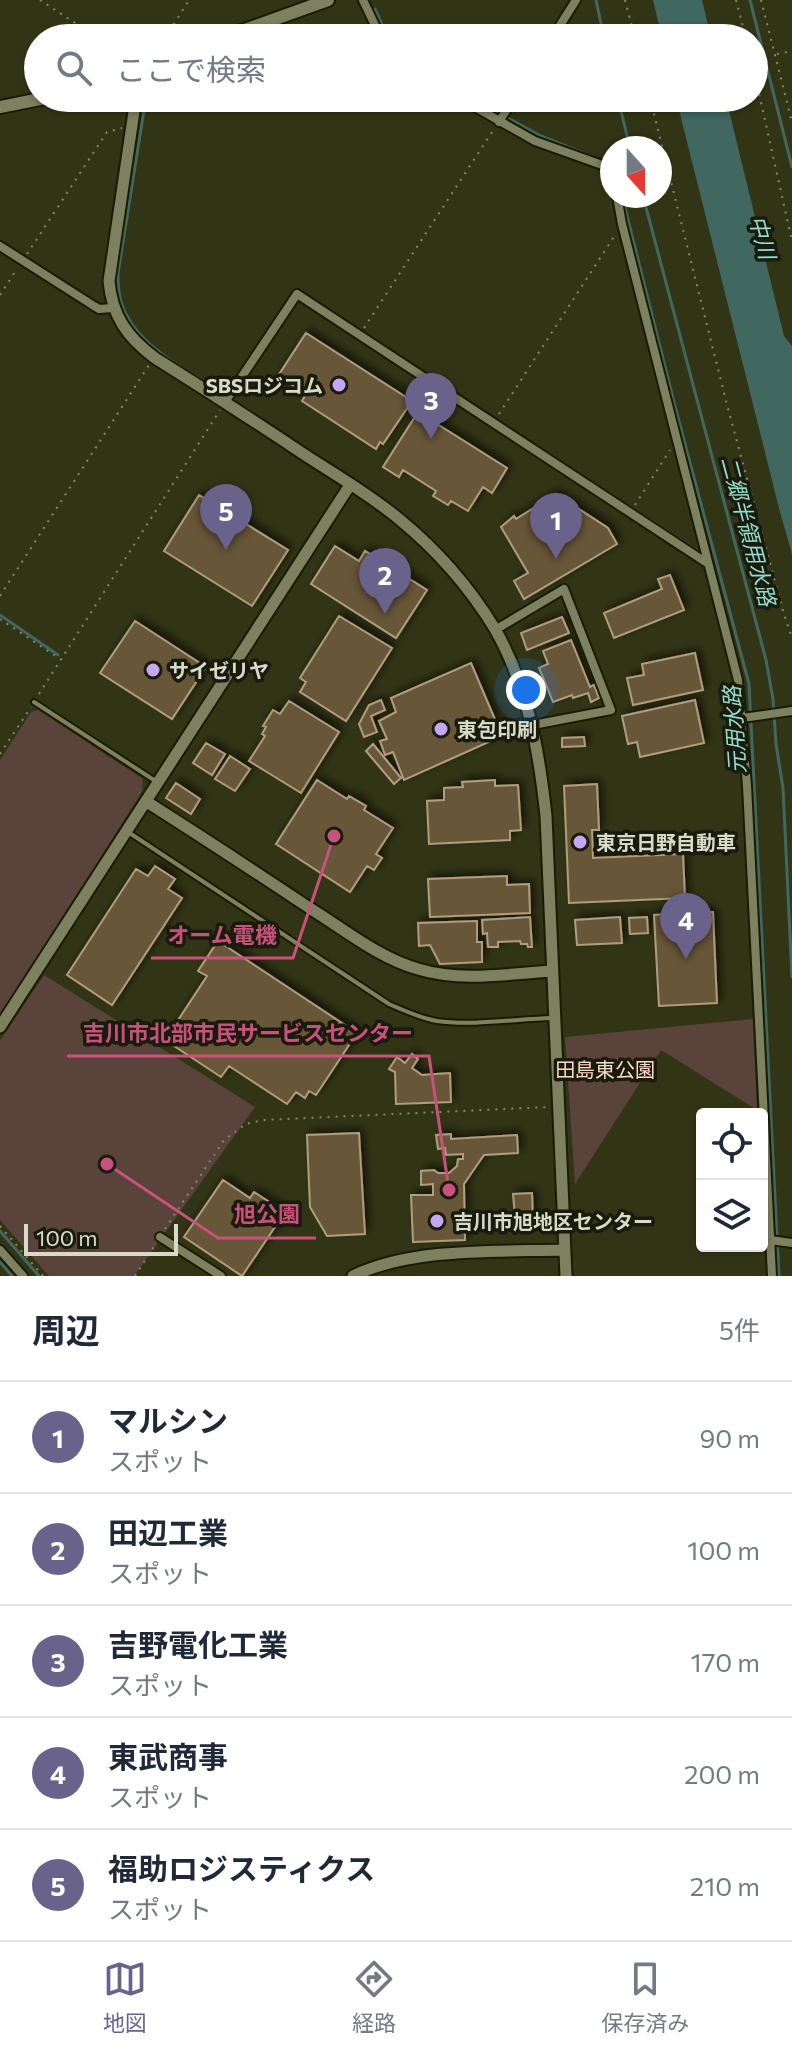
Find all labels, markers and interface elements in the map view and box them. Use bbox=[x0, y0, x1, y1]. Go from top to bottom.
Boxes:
search box bbox=[24, 24, 768, 112]
icon: search bbox=[52, 46, 96, 90]
text: ここで検索 bbox=[116, 50, 266, 87]
north arrow bbox=[600, 136, 672, 208]
water label: 中川 bbox=[744, 212, 782, 264]
place label: SBSロジコム bbox=[206, 373, 323, 397]
pin: 3 bbox=[405, 373, 457, 439]
marker: SBSロジコム bbox=[330, 376, 348, 394]
water label: 二郷半領用水路 bbox=[716, 453, 782, 611]
pin: 5 bbox=[200, 484, 252, 550]
pin: 1 bbox=[530, 493, 582, 559]
pin: 2 bbox=[359, 548, 411, 614]
place label: サイゼリヤ bbox=[169, 658, 269, 682]
marker: サイゼリヤ bbox=[144, 661, 162, 679]
your location bbox=[506, 670, 546, 710]
water label: 元用水路 bbox=[717, 683, 751, 775]
place label: 東包印刷 bbox=[457, 717, 537, 741]
marker: 東包印刷 bbox=[432, 720, 450, 738]
place label: 東京日野自動車 bbox=[596, 830, 736, 854]
marker: 東京日野自動車 bbox=[571, 833, 589, 851]
pin: 4 bbox=[660, 893, 712, 959]
callout: オーム電機 bbox=[151, 912, 293, 958]
text: オーム電機 bbox=[167, 921, 277, 948]
callout: 吉川市北部市民サービスセンター bbox=[67, 1010, 429, 1056]
text: 吉川市北部市民サービスセンター bbox=[83, 1019, 413, 1046]
park label: 田島東公園 bbox=[555, 1057, 655, 1081]
map controls bbox=[696, 1108, 768, 1252]
button: locate bbox=[696, 1108, 768, 1180]
button: layers bbox=[696, 1180, 768, 1252]
callout: 旭公園 bbox=[218, 1192, 316, 1238]
text: 旭公園 bbox=[234, 1200, 300, 1227]
place label: 吉川市旭地区センター bbox=[453, 1209, 653, 1233]
marker: 吉川市旭地区センター bbox=[428, 1212, 446, 1230]
scale bar bbox=[24, 1220, 178, 1256]
text: 100 m bbox=[36, 1224, 98, 1251]
text: 周辺 bbox=[32, 1308, 100, 1350]
text: 5件 bbox=[719, 1314, 760, 1345]
text: マルシン bbox=[108, 1401, 228, 1438]
text: 1 bbox=[52, 1422, 64, 1453]
text: 90 m bbox=[700, 1422, 760, 1453]
text: スポット bbox=[108, 1445, 212, 1476]
text: 田辺工業 bbox=[108, 1513, 228, 1550]
text: 2 bbox=[51, 1534, 65, 1565]
text: 100 m bbox=[687, 1534, 760, 1565]
text: スポット bbox=[108, 1557, 212, 1588]
text: 吉野電化工業 bbox=[108, 1625, 288, 1662]
text: 3 bbox=[50, 1646, 66, 1677]
text: 170 m bbox=[691, 1646, 760, 1677]
text: スポット bbox=[108, 1669, 212, 1700]
text: 東武商事 bbox=[108, 1737, 228, 1774]
text: 4 bbox=[50, 1758, 66, 1789]
text: 200 m bbox=[684, 1758, 760, 1789]
text: スポット bbox=[108, 1781, 212, 1812]
text: 福助ロジスティクス bbox=[108, 1849, 375, 1886]
text: 5 bbox=[50, 1870, 66, 1901]
text: 210 m bbox=[690, 1870, 760, 1901]
text: スポット bbox=[108, 1893, 212, 1924]
tab: 地図 bbox=[103, 1957, 147, 2037]
tab: 経路 bbox=[352, 1957, 396, 2037]
tab: 保存済み bbox=[601, 1957, 689, 2037]

